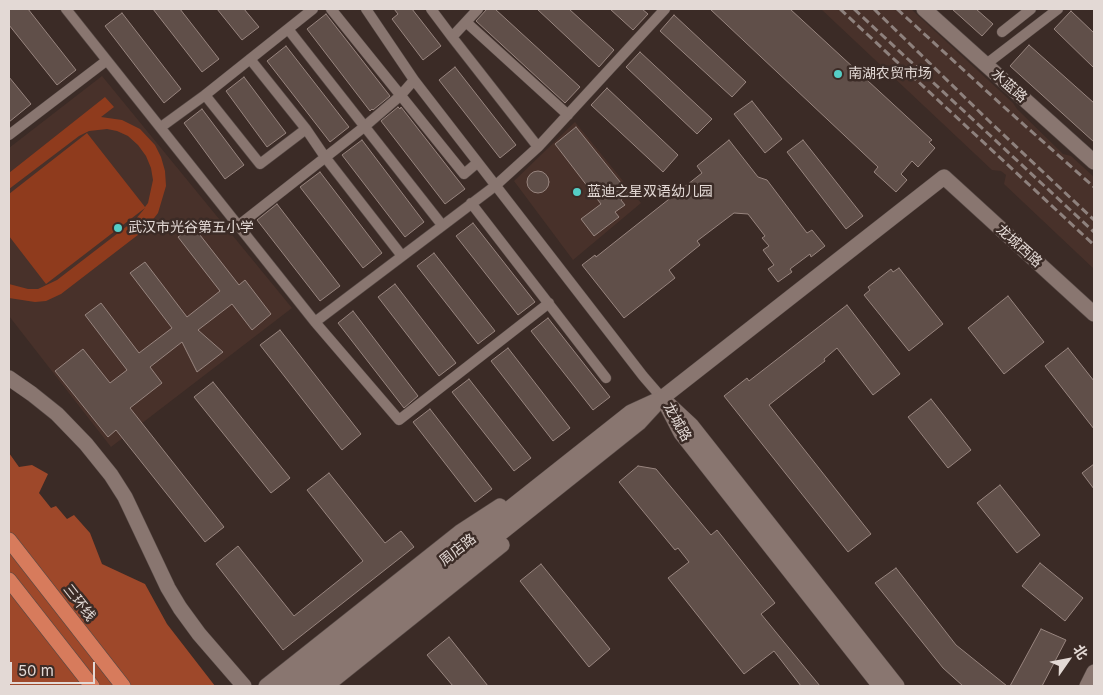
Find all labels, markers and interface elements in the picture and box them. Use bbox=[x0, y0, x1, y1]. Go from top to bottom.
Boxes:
place label: 南湖农贸市场 bbox=[848, 66, 932, 82]
street label: 水蓝路 bbox=[988, 66, 1030, 106]
marker: 南湖农贸市场 bbox=[832, 68, 844, 80]
place label: 蓝迪之星双语幼儿园 bbox=[587, 184, 713, 200]
marker: 蓝迪之星双语幼儿园 bbox=[571, 186, 583, 198]
place label: 武汉市光谷第五小学 bbox=[128, 220, 254, 236]
street label: 龙城西路 bbox=[993, 221, 1045, 271]
marker: 武汉市光谷第五小学 bbox=[112, 222, 124, 234]
street label: 龙城路 bbox=[659, 400, 695, 444]
street label: 周店路 bbox=[436, 530, 480, 570]
street label: 三环线 bbox=[59, 581, 99, 625]
north arrow bbox=[1043, 635, 1093, 685]
text: 北 bbox=[1070, 641, 1092, 662]
scale bar bbox=[12, 652, 98, 684]
text: 50 m bbox=[18, 661, 54, 680]

